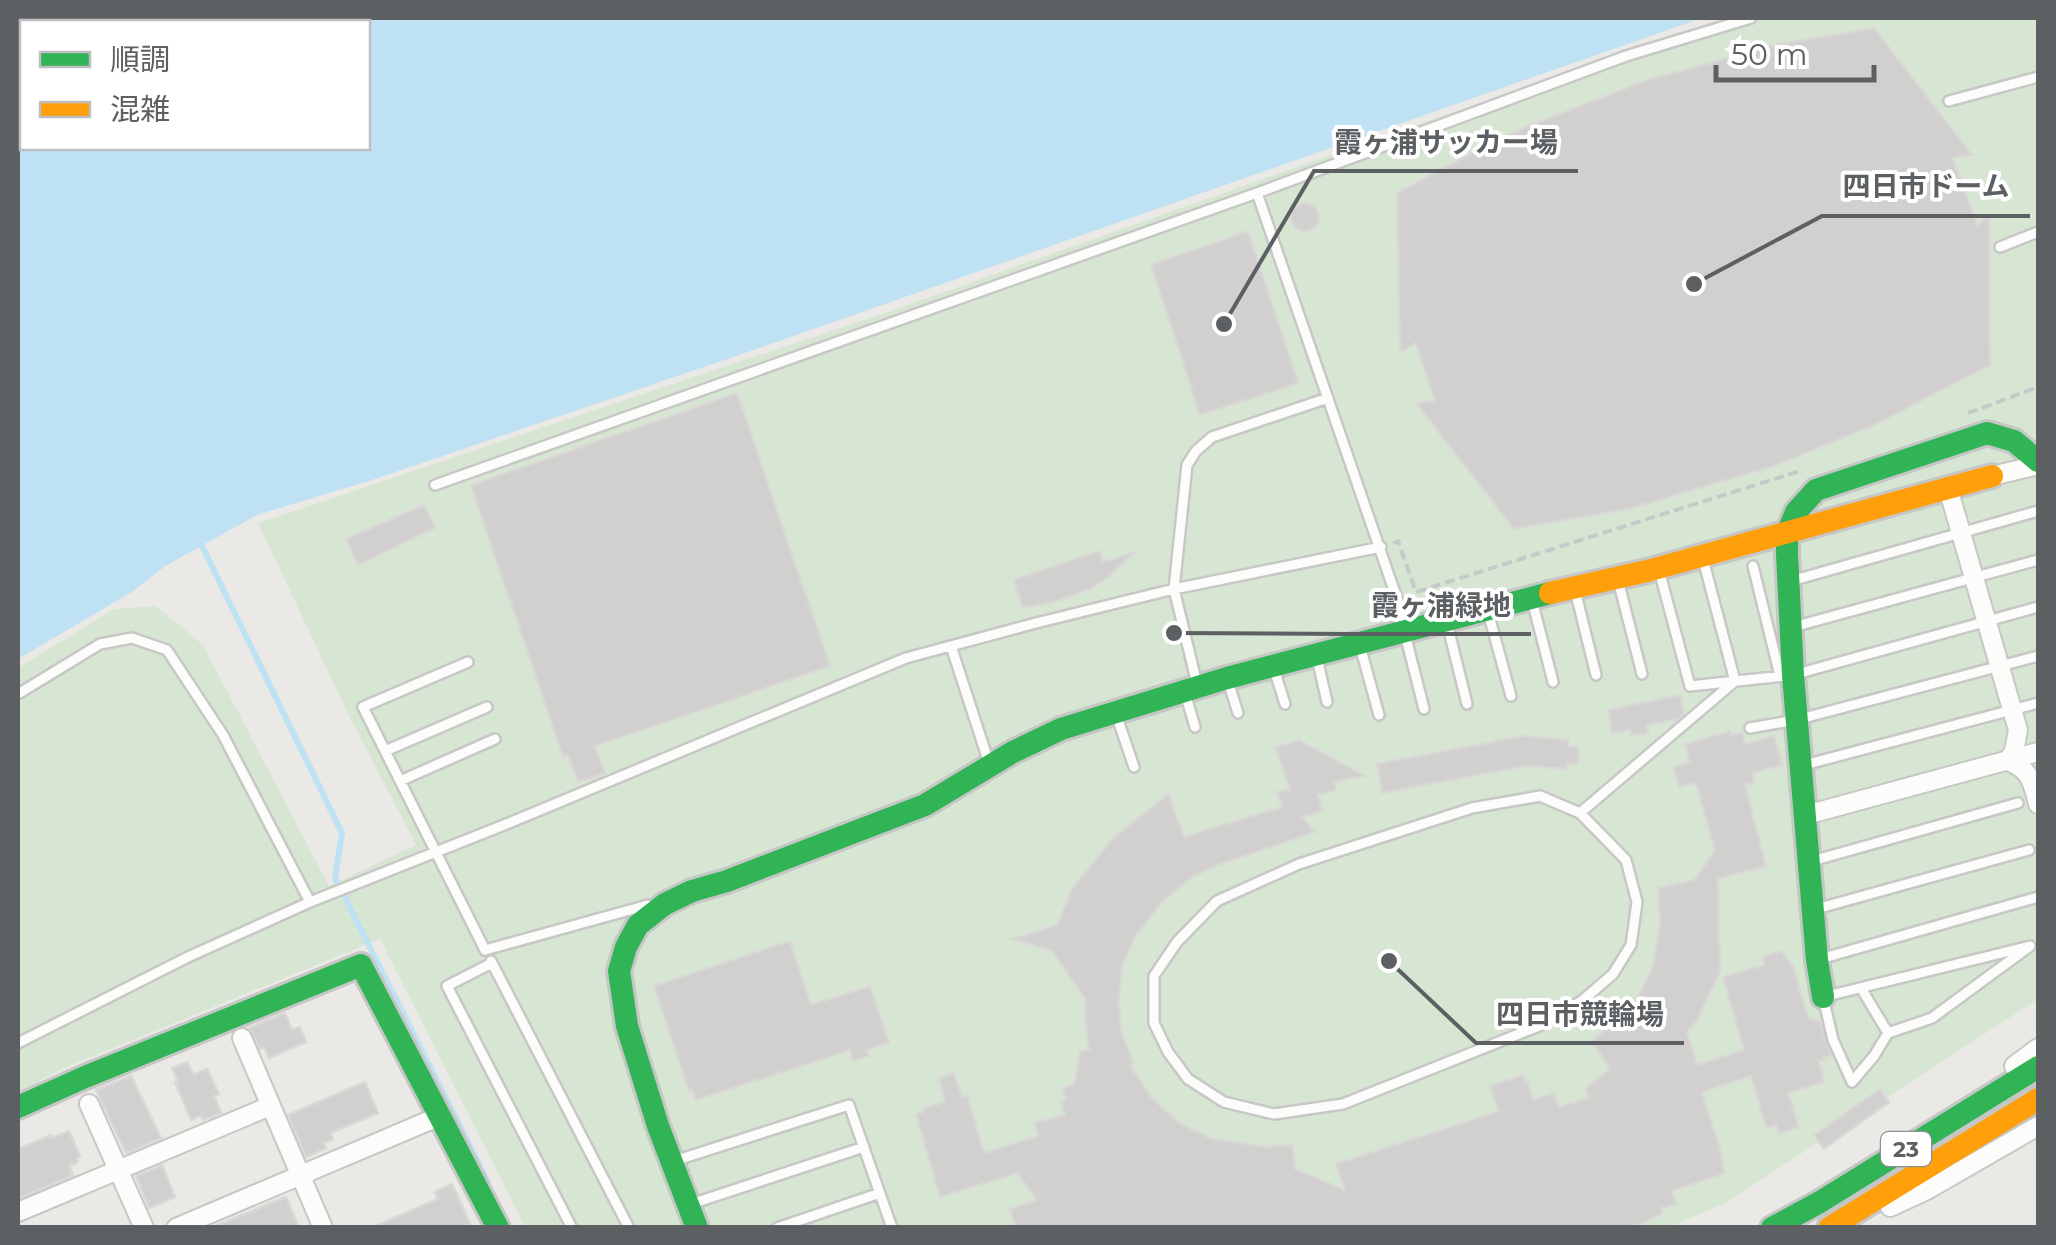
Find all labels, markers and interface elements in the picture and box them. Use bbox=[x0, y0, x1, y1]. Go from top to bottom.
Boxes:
legend bbox=[20, 20, 370, 150]
scale bar bbox=[1716, 20, 1874, 82]
text: 50 m bbox=[1731, 36, 1808, 73]
text: 順調 bbox=[110, 41, 170, 78]
text: 混雑 bbox=[110, 91, 170, 128]
callout: 霞ヶ浦サッカー場 bbox=[1314, 113, 1578, 171]
text: 霞ヶ浦サッカー場 bbox=[1334, 125, 1558, 159]
callout: 四日市ドーム bbox=[1822, 158, 2030, 216]
text: 四日市ドーム bbox=[1842, 169, 2010, 203]
callout: 霞ヶ浦緑地 bbox=[1351, 576, 1531, 634]
text: 霞ヶ浦緑地 bbox=[1371, 588, 1511, 622]
callout: 四日市競輪場 bbox=[1476, 985, 1684, 1043]
text: 四日市競輪場 bbox=[1496, 997, 1664, 1031]
road number: 23 bbox=[1881, 1132, 1931, 1166]

